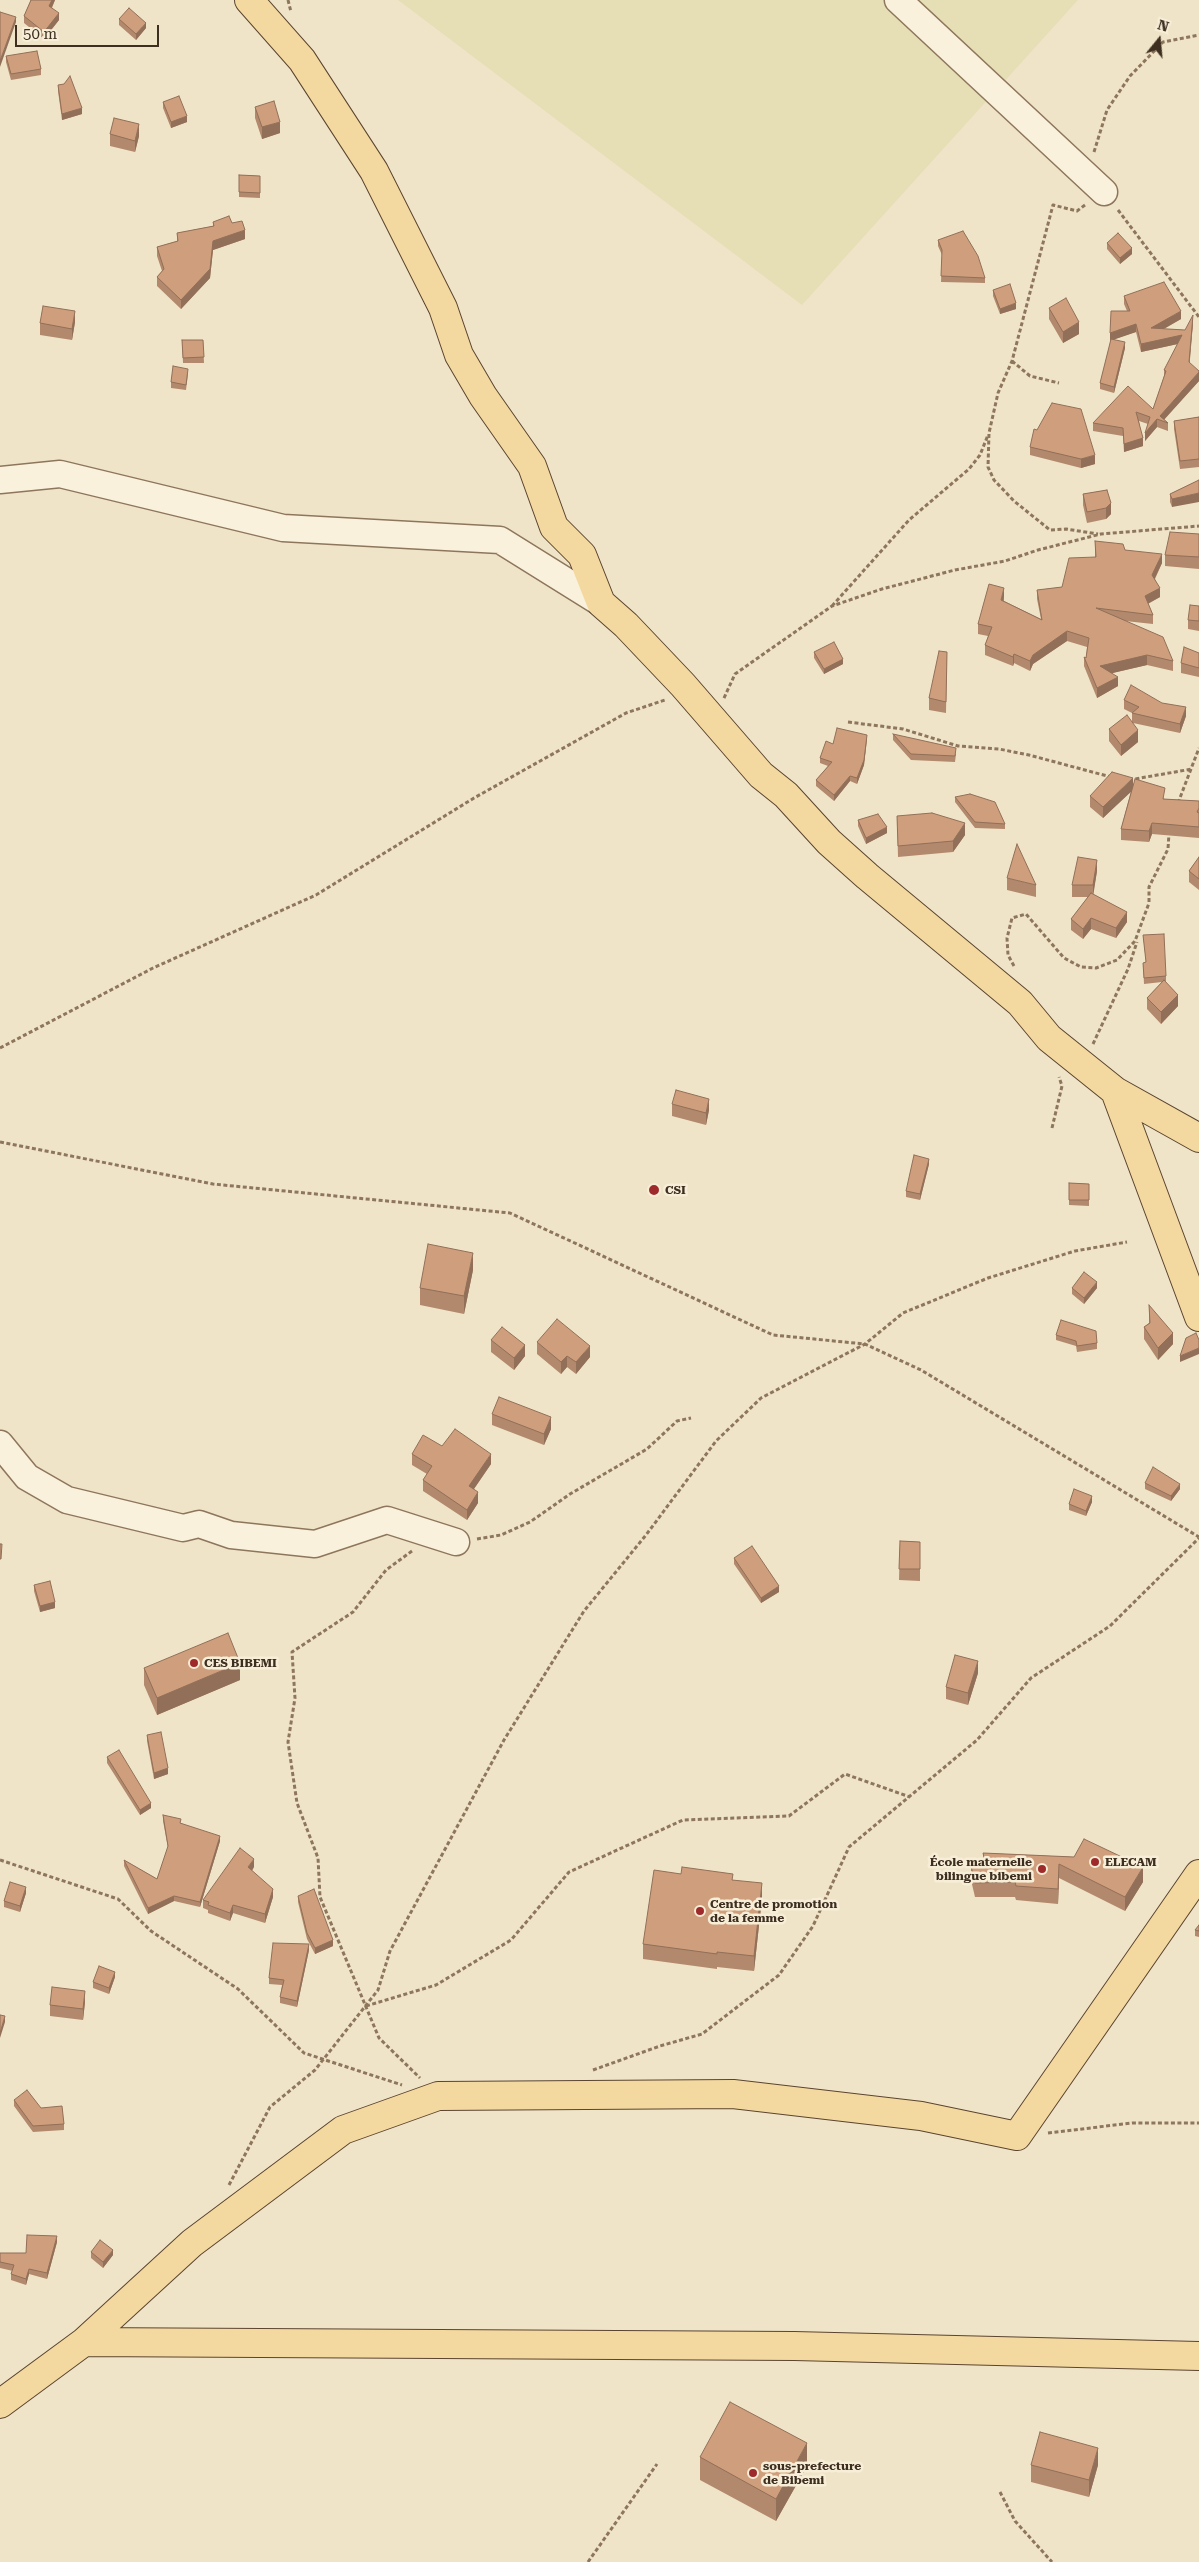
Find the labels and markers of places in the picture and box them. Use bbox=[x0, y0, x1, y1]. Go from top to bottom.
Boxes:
marker: CSI bbox=[647, 1183, 661, 1197]
place label: CSI bbox=[665, 1183, 686, 1197]
place label: CES BIBEMI bbox=[204, 1656, 277, 1670]
marker: CES BIBEMI bbox=[188, 1657, 200, 1669]
place label: École maternelle bilingue bibemi bbox=[930, 1855, 1032, 1883]
place label: ELECAM bbox=[1105, 1855, 1157, 1869]
marker: ELECAM bbox=[1089, 1856, 1101, 1868]
marker: École maternelle bilingue bibemi bbox=[1036, 1863, 1048, 1875]
place label: Centre de promotion de la femme bbox=[710, 1897, 837, 1925]
marker: Centre de promotion de la femme bbox=[694, 1905, 706, 1917]
place label: sous-prefecture de Bibemi bbox=[763, 2459, 861, 2487]
marker: sous-prefecture de Bibemi bbox=[747, 2467, 759, 2479]

